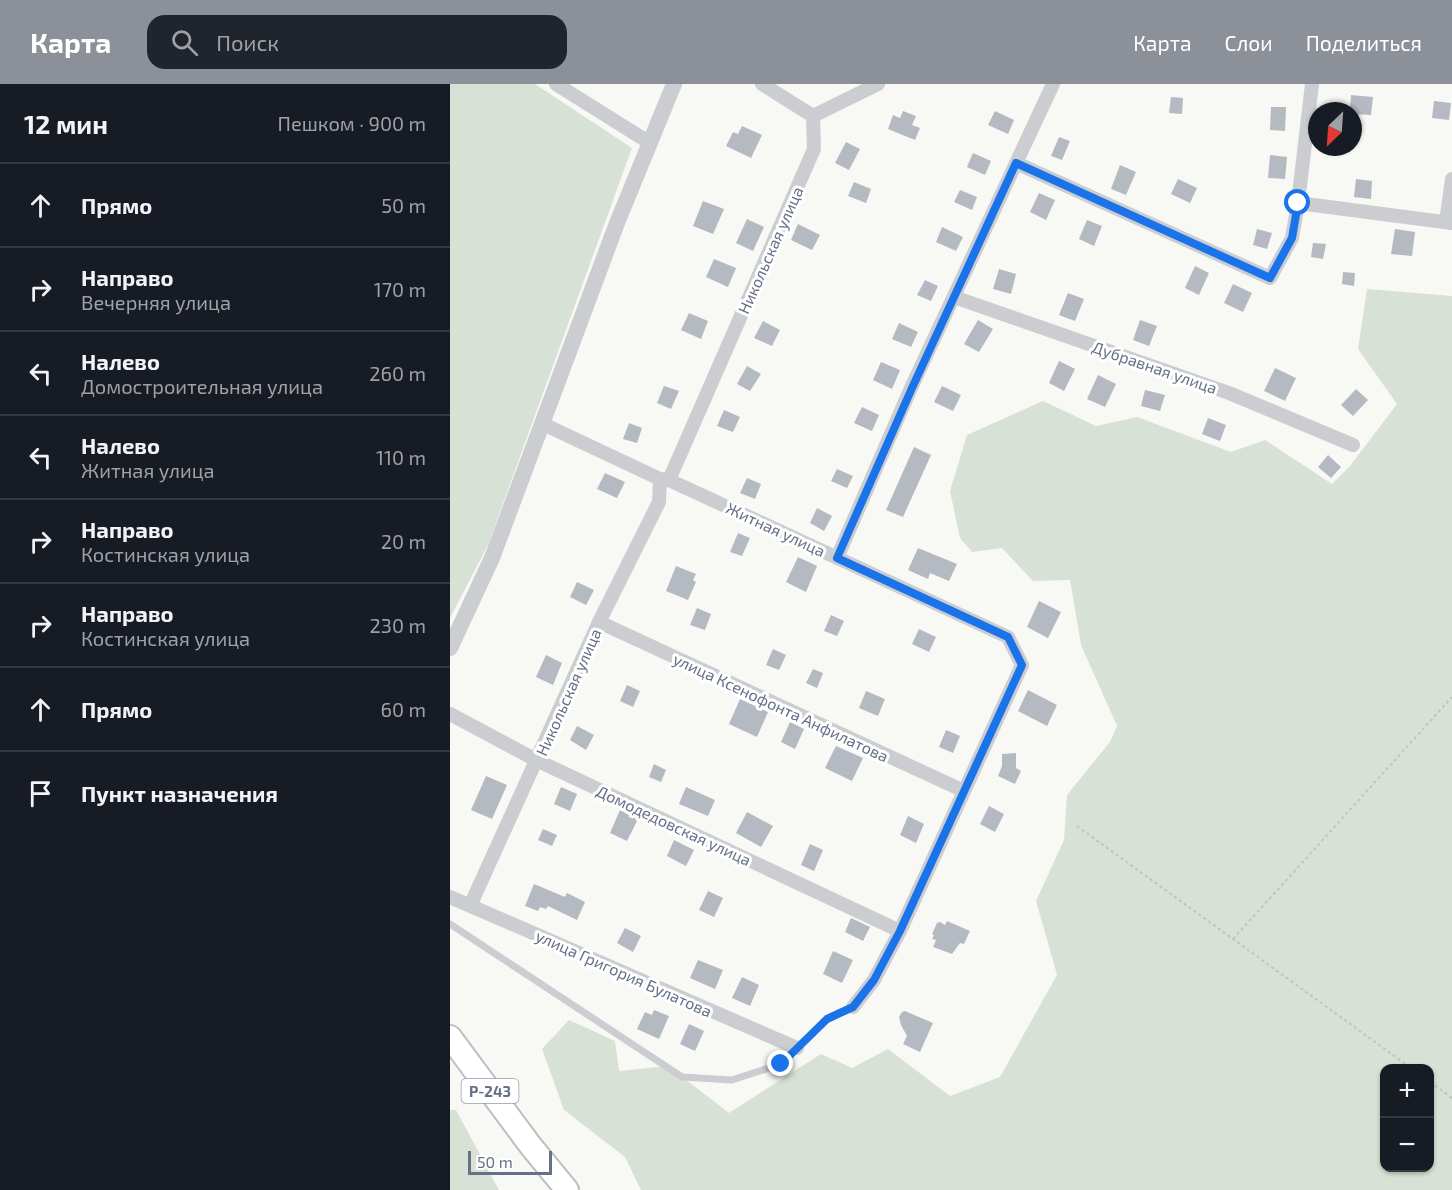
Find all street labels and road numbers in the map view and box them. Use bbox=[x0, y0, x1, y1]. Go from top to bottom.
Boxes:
street label: Никольская улица bbox=[733, 184, 807, 317]
street label: Дубравная улица bbox=[1090, 337, 1220, 398]
street label: Житная улица bbox=[723, 498, 828, 561]
street label: Никольская улица bbox=[531, 626, 605, 759]
street label: улица Ксенофонта Анфилатова bbox=[670, 649, 892, 766]
street label: Домодедовская улица bbox=[593, 781, 754, 870]
street label: улица Григория Булатова bbox=[533, 926, 715, 1021]
road number: Р-243 bbox=[462, 1079, 518, 1103]

